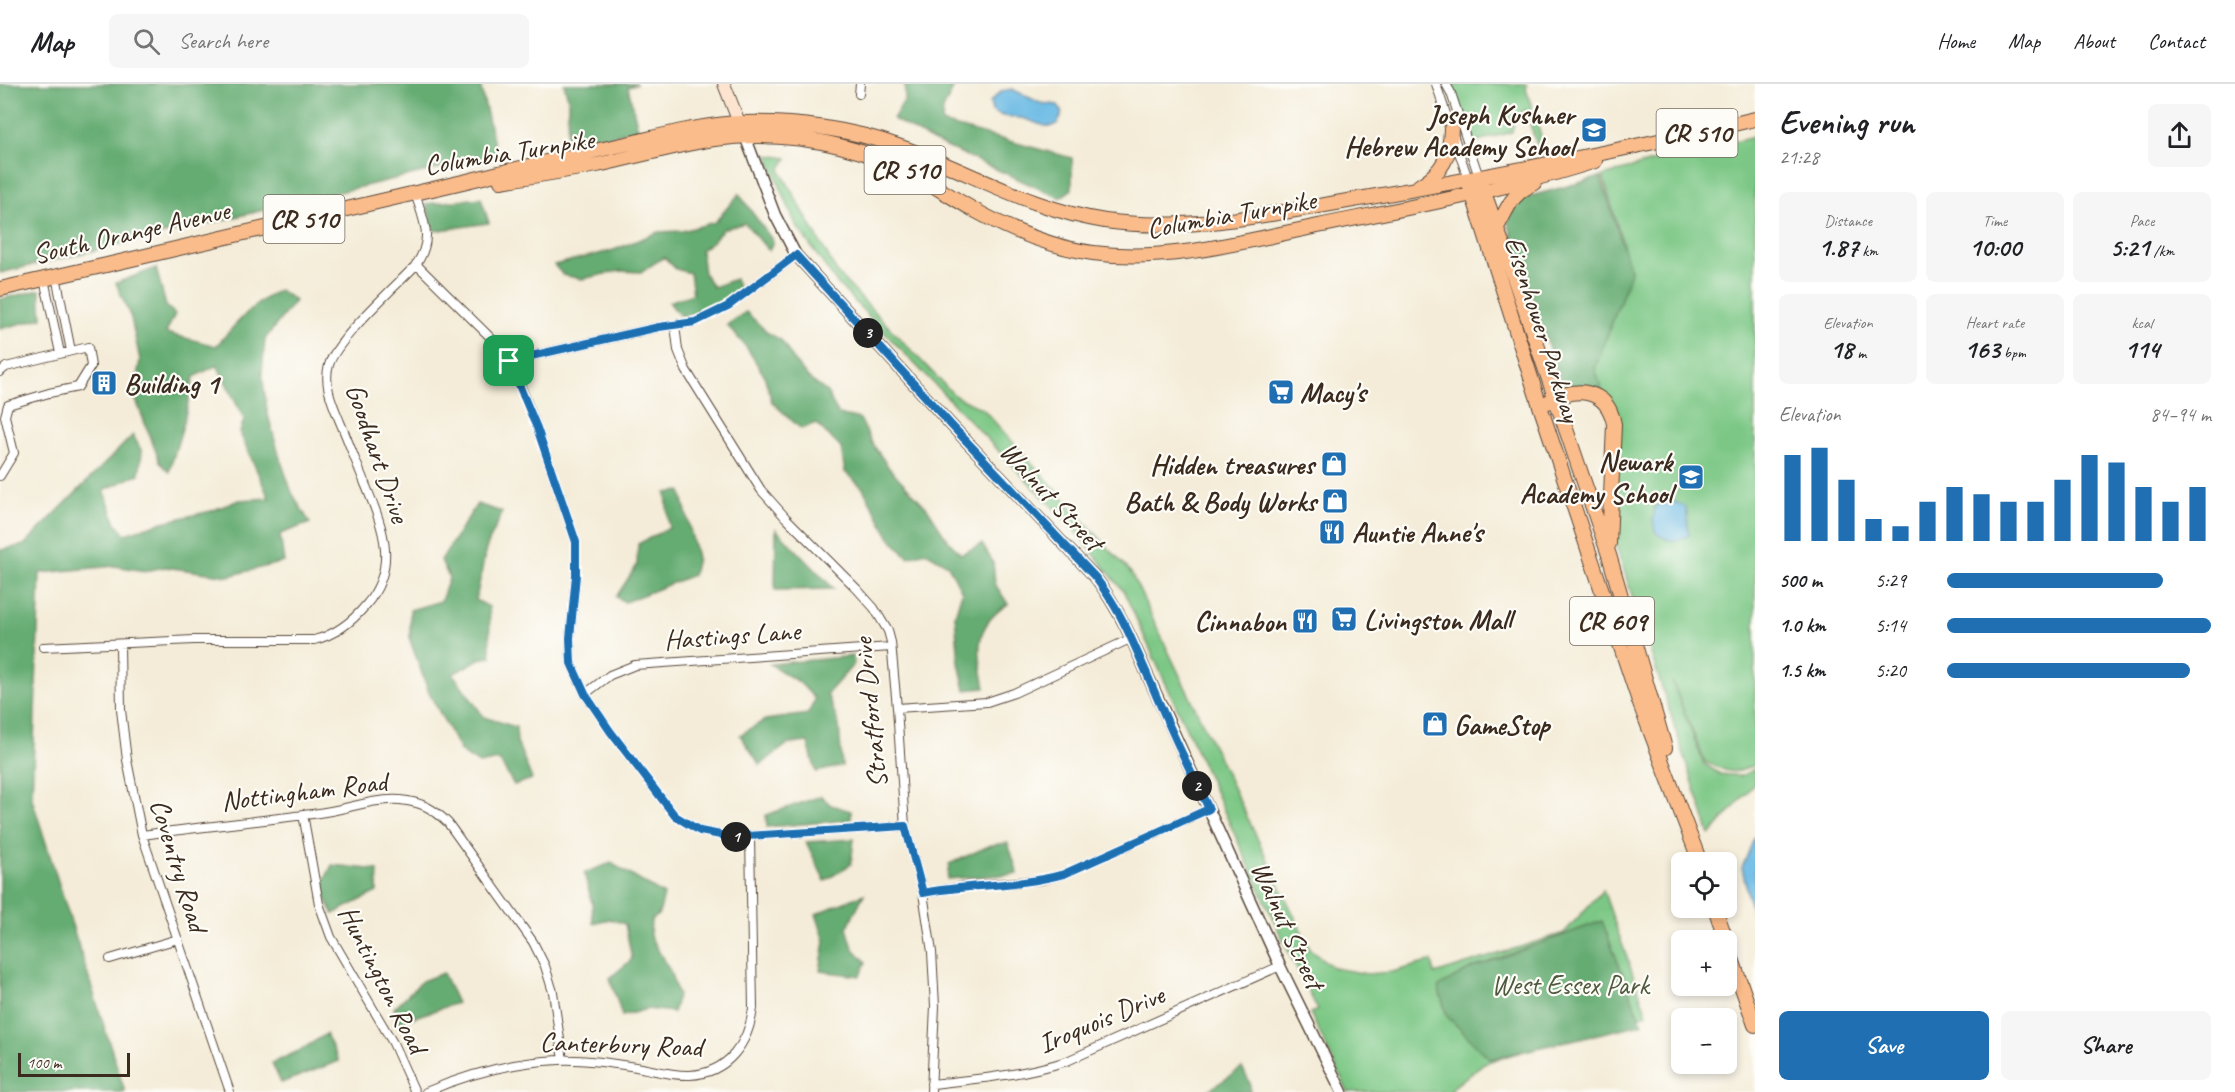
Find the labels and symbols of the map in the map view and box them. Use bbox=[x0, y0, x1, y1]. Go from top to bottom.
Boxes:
place label: Joseph Kushner Hebrew Academy School bbox=[1344, 97, 1580, 164]
road number: CR 510 bbox=[1656, 109, 1738, 157]
school or university icon: Joseph Kushner Hebrew Academy School bbox=[1579, 115, 1609, 145]
street label: Columbia Turnpike bbox=[422, 121, 598, 183]
road number: CR 510 bbox=[864, 146, 946, 194]
street label: Columbia Turnpike bbox=[1144, 182, 1320, 246]
street label: South Orange Avenue bbox=[29, 192, 235, 272]
road number: CR 510 bbox=[264, 195, 344, 243]
street label: Eisenhower Parkway bbox=[1497, 232, 1590, 428]
pin: 3 bbox=[853, 318, 883, 348]
pin bbox=[483, 335, 534, 386]
place label: Building 1 bbox=[124, 366, 222, 401]
building icon: Building 1 bbox=[89, 368, 119, 398]
place label: Macy's bbox=[1300, 375, 1369, 411]
supermarket icon: Macy's bbox=[1266, 377, 1296, 407]
street label: Goodhart Drive bbox=[338, 379, 419, 529]
street label: Walnut Street bbox=[992, 434, 1114, 561]
place label: Newark Academy School bbox=[1520, 444, 1678, 511]
place label: Hidden treasures bbox=[1150, 447, 1317, 482]
shop icon: Hidden treasures bbox=[1319, 449, 1349, 479]
school or university icon: Newark Academy School bbox=[1676, 462, 1706, 492]
place label: Bath & Body Works bbox=[1124, 484, 1319, 520]
shop icon: Bath & Body Works bbox=[1320, 486, 1350, 516]
place label: Auntie Anne's bbox=[1352, 515, 1486, 550]
restaurant icon: Auntie Anne's bbox=[1317, 517, 1347, 547]
road number: CR 609 bbox=[1570, 597, 1654, 645]
place label: Livingston Mall bbox=[1364, 602, 1516, 637]
place label: Cinnabon bbox=[1195, 604, 1287, 639]
supermarket icon: Livingston Mall bbox=[1329, 604, 1359, 634]
restaurant icon: Cinnabon bbox=[1290, 606, 1320, 636]
street label: Hastings Lane bbox=[663, 613, 803, 657]
street label: Stratford Drive bbox=[845, 634, 895, 790]
place label: GameStop bbox=[1454, 707, 1552, 742]
shop icon: GameStop bbox=[1420, 709, 1450, 739]
street label: Nottingham Road bbox=[219, 763, 393, 819]
pin: 2 bbox=[1182, 771, 1212, 801]
street label: Coventry Road bbox=[142, 794, 217, 939]
pin: 1 bbox=[721, 822, 751, 852]
street label: Walnut Street bbox=[1243, 855, 1334, 998]
street label: Huntington Road bbox=[331, 899, 437, 1062]
park label: West Essex Park bbox=[1491, 967, 1652, 1002]
street label: Iroquois Drive bbox=[1033, 976, 1171, 1061]
street label: Canterbury Road bbox=[539, 1024, 707, 1064]
scale bar bbox=[18, 1050, 130, 1078]

